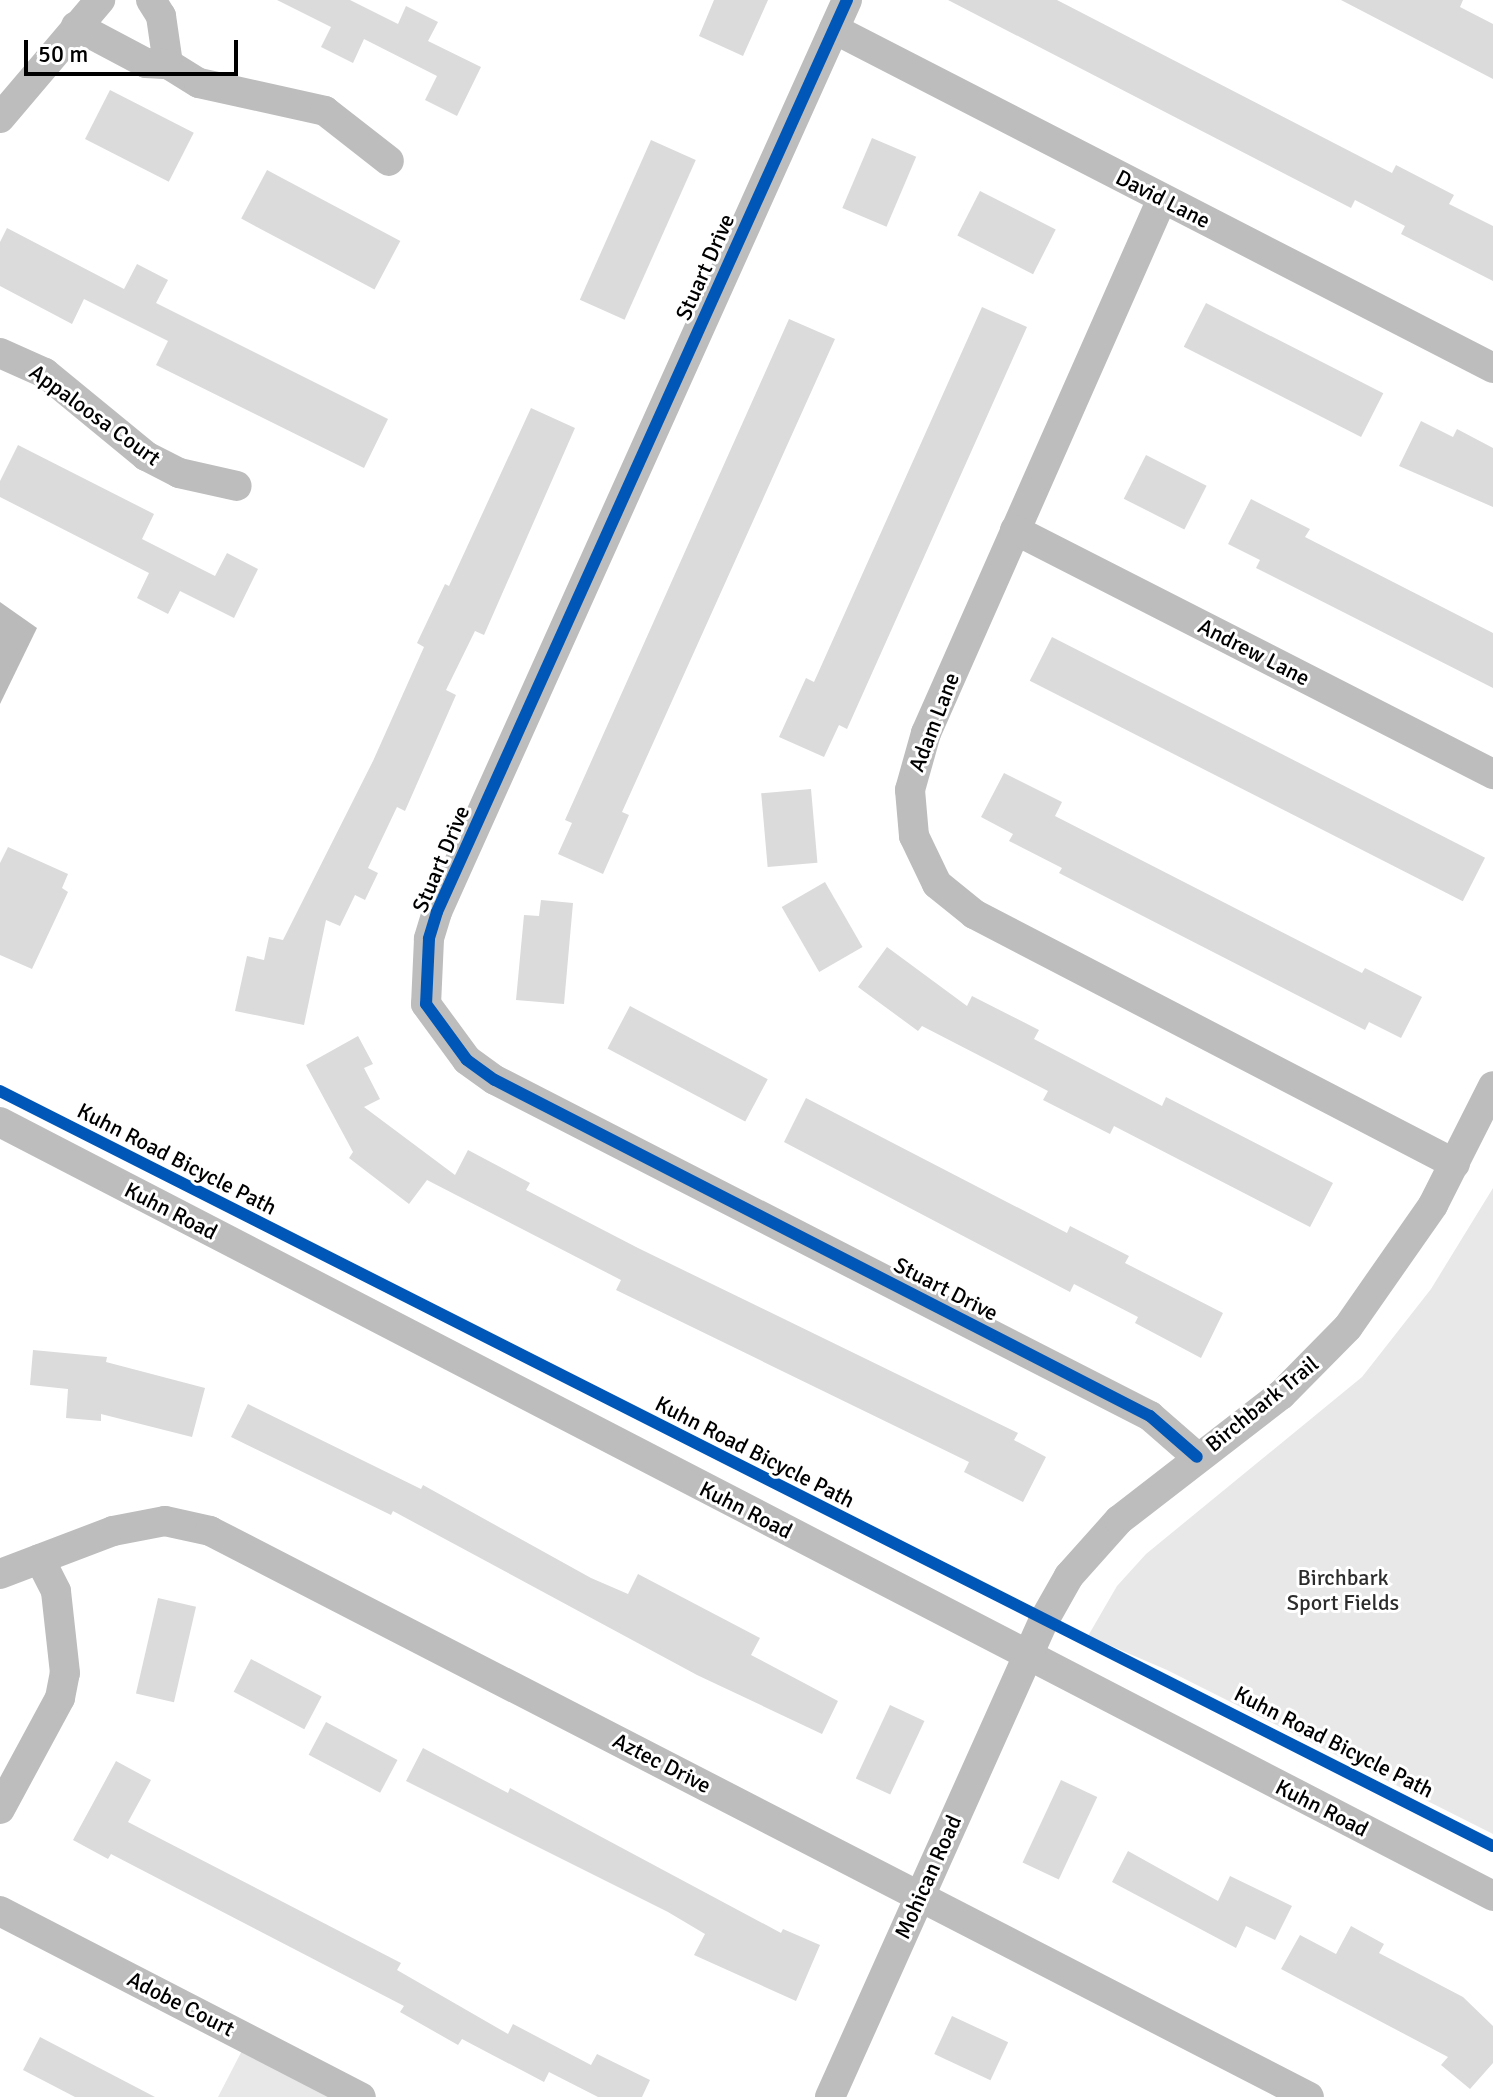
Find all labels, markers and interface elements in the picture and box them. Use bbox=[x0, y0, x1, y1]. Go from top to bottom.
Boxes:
scale bar bbox=[28, 24, 242, 74]
text: 50 m bbox=[38, 39, 88, 69]
street label: David Lane bbox=[1111, 164, 1215, 234]
street label: Stuart Drive bbox=[670, 210, 740, 324]
street label: Appaloosa Court bbox=[24, 359, 166, 471]
street label: Andrew Lane bbox=[1194, 613, 1314, 691]
street label: Adam Lane bbox=[903, 669, 965, 775]
street label: Stuart Drive bbox=[407, 802, 475, 916]
street label: Kuhn Road Bicycle Path bbox=[73, 1097, 281, 1221]
street label: Kuhn Road bbox=[120, 1176, 222, 1246]
street label: Stuart Drive bbox=[889, 1251, 1003, 1327]
street label: Birchbark Trail bbox=[1200, 1351, 1324, 1457]
street label: Kuhn Road Bicycle Path bbox=[651, 1390, 859, 1514]
street label: Kuhn Road bbox=[695, 1475, 797, 1545]
park label: Birchbark Sport Fields bbox=[1287, 1564, 1399, 1616]
street label: Kuhn Road Bicycle Path bbox=[1230, 1680, 1438, 1804]
street label: Aztec Drive bbox=[609, 1727, 715, 1799]
street label: Kuhn Road bbox=[1271, 1773, 1373, 1843]
street label: Mohican Road bbox=[889, 1811, 967, 1943]
street label: Adobe Court bbox=[123, 1966, 239, 2042]

